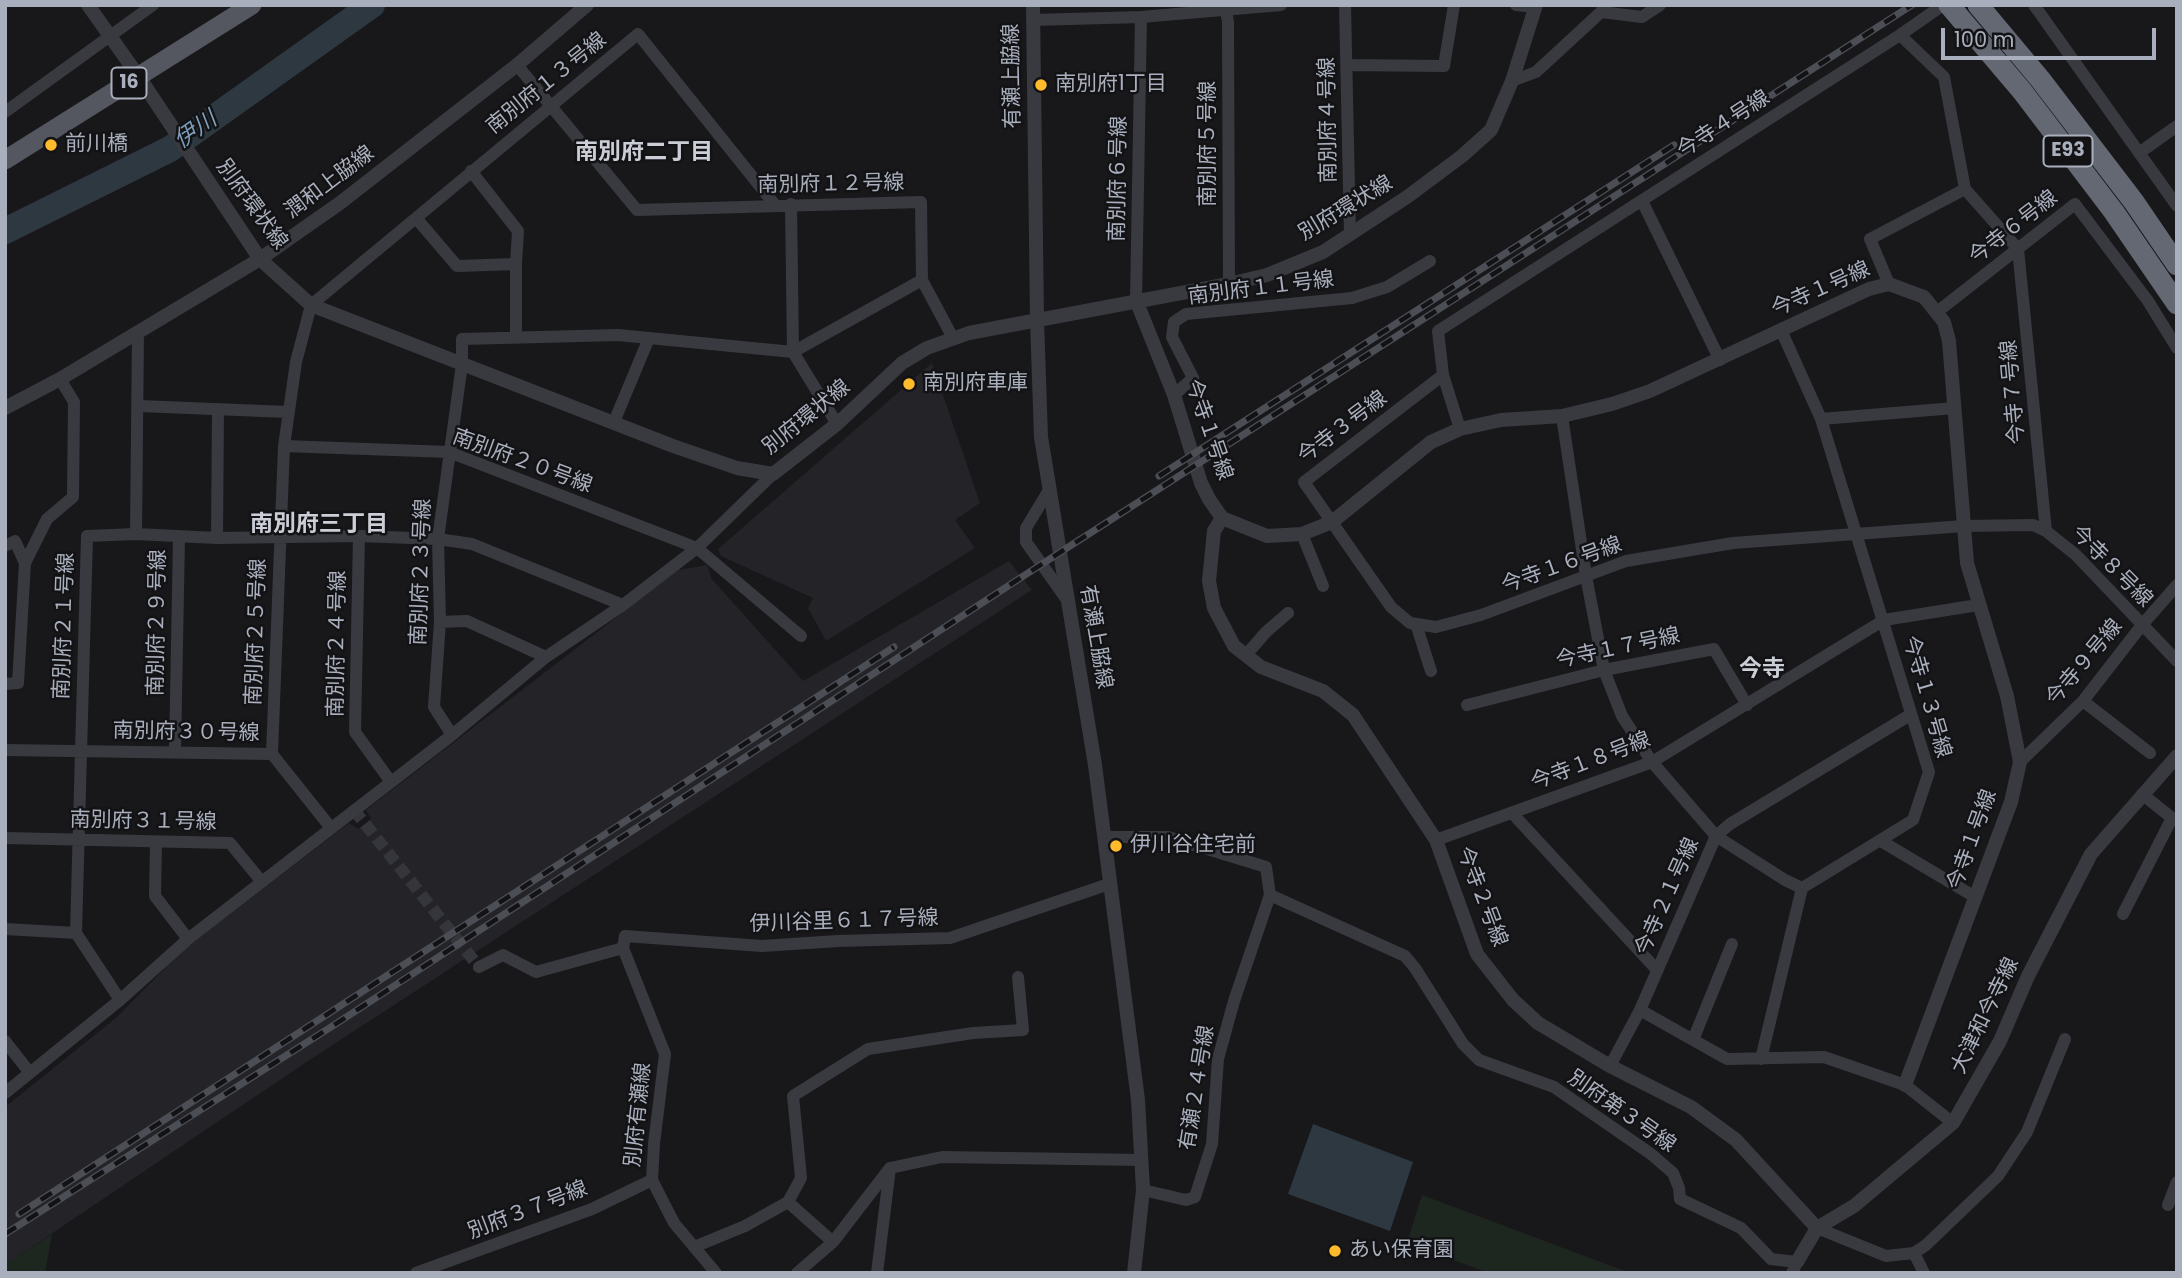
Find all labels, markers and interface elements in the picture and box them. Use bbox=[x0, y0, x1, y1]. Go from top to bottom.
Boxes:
scale bar bbox=[1944, 14, 2159, 58]
street label: 有瀬上脇線 bbox=[999, 23, 1027, 129]
text: 100 m bbox=[1954, 25, 2014, 54]
street label: 南別府１３号線 bbox=[482, 28, 612, 140]
street label: 南別府４号線 bbox=[1315, 57, 1343, 183]
road number: 16 bbox=[111, 68, 146, 99]
place label: 南別府1丁目 bbox=[1055, 72, 1167, 98]
marker: 南別府1丁目 bbox=[1033, 77, 1049, 93]
street label: 南別府５号線 bbox=[1196, 81, 1222, 207]
street label: 今寺４号線 bbox=[1673, 86, 1775, 164]
water label: 伊川 bbox=[169, 107, 223, 155]
street label: 南別府６号線 bbox=[1105, 116, 1133, 242]
place label: 前川橋 bbox=[65, 132, 128, 158]
road number: E93 bbox=[2044, 136, 2092, 167]
marker: 前川橋 bbox=[43, 137, 59, 153]
district label: 南別府二丁目 bbox=[575, 139, 713, 167]
street label: 潤和上脇線 bbox=[280, 141, 380, 225]
street label: 別府環状線 bbox=[210, 155, 292, 255]
street label: 南別府１２号線 bbox=[757, 171, 905, 199]
street label: 別府環状線 bbox=[1295, 171, 1397, 247]
street label: 今寺６号線 bbox=[1965, 186, 2063, 270]
street label: 今寺１号線 bbox=[1768, 257, 1874, 323]
street label: 南別府１１号線 bbox=[1187, 268, 1335, 310]
street label: 今寺７号線 bbox=[1997, 339, 2031, 445]
place label: 南別府車庫 bbox=[923, 371, 1028, 397]
street label: 別府環状線 bbox=[758, 375, 856, 461]
marker: 南別府車庫 bbox=[901, 376, 917, 392]
street label: 今寺１号線 bbox=[1179, 376, 1237, 484]
street label: 今寺３号線 bbox=[1293, 386, 1393, 470]
street label: 南別府２０号線 bbox=[449, 425, 595, 499]
street label: 南別府２３号線 bbox=[407, 498, 437, 646]
district label: 南別府三丁目 bbox=[250, 511, 388, 539]
street label: 今寺８号線 bbox=[2065, 521, 2157, 613]
street label: 今寺１６号線 bbox=[1498, 533, 1626, 599]
street label: 南別府２９号線 bbox=[144, 549, 172, 697]
street label: 南別府２１号線 bbox=[50, 552, 80, 700]
street label: 南別府２５号線 bbox=[242, 558, 272, 706]
street label: 南別府２４号線 bbox=[324, 570, 352, 718]
street label: 有瀬上脇線 bbox=[1073, 583, 1117, 691]
street label: 今寺９号線 bbox=[2042, 615, 2128, 711]
street label: 今寺１７号線 bbox=[1554, 624, 1682, 674]
street label: 今寺１３号線 bbox=[1897, 633, 1955, 761]
district label: 今寺 bbox=[1739, 656, 1785, 684]
street label: 南別府３０号線 bbox=[112, 719, 260, 747]
street label: 今寺１８号線 bbox=[1528, 728, 1654, 796]
street label: 今寺１号線 bbox=[1943, 786, 2003, 894]
street label: 南別府３１号線 bbox=[69, 808, 217, 836]
place label: 伊川谷住宅前 bbox=[1130, 833, 1256, 859]
street label: 今寺２１号線 bbox=[1631, 834, 1705, 960]
marker: 伊川谷住宅前 bbox=[1108, 838, 1124, 854]
street label: 今寺２号線 bbox=[1450, 843, 1512, 951]
street label: 伊川谷里６１７号線 bbox=[749, 906, 939, 938]
street label: 大津和今寺線 bbox=[1947, 954, 2025, 1078]
street label: 有瀬２４号線 bbox=[1176, 1024, 1220, 1152]
street label: 別府有瀬線 bbox=[621, 1061, 657, 1169]
street label: 別府第３号線 bbox=[1562, 1066, 1680, 1158]
street label: 別府３７号線 bbox=[465, 1177, 591, 1245]
place label: あい保育園 bbox=[1349, 1238, 1454, 1264]
marker: あい保育園 bbox=[1327, 1243, 1343, 1259]

